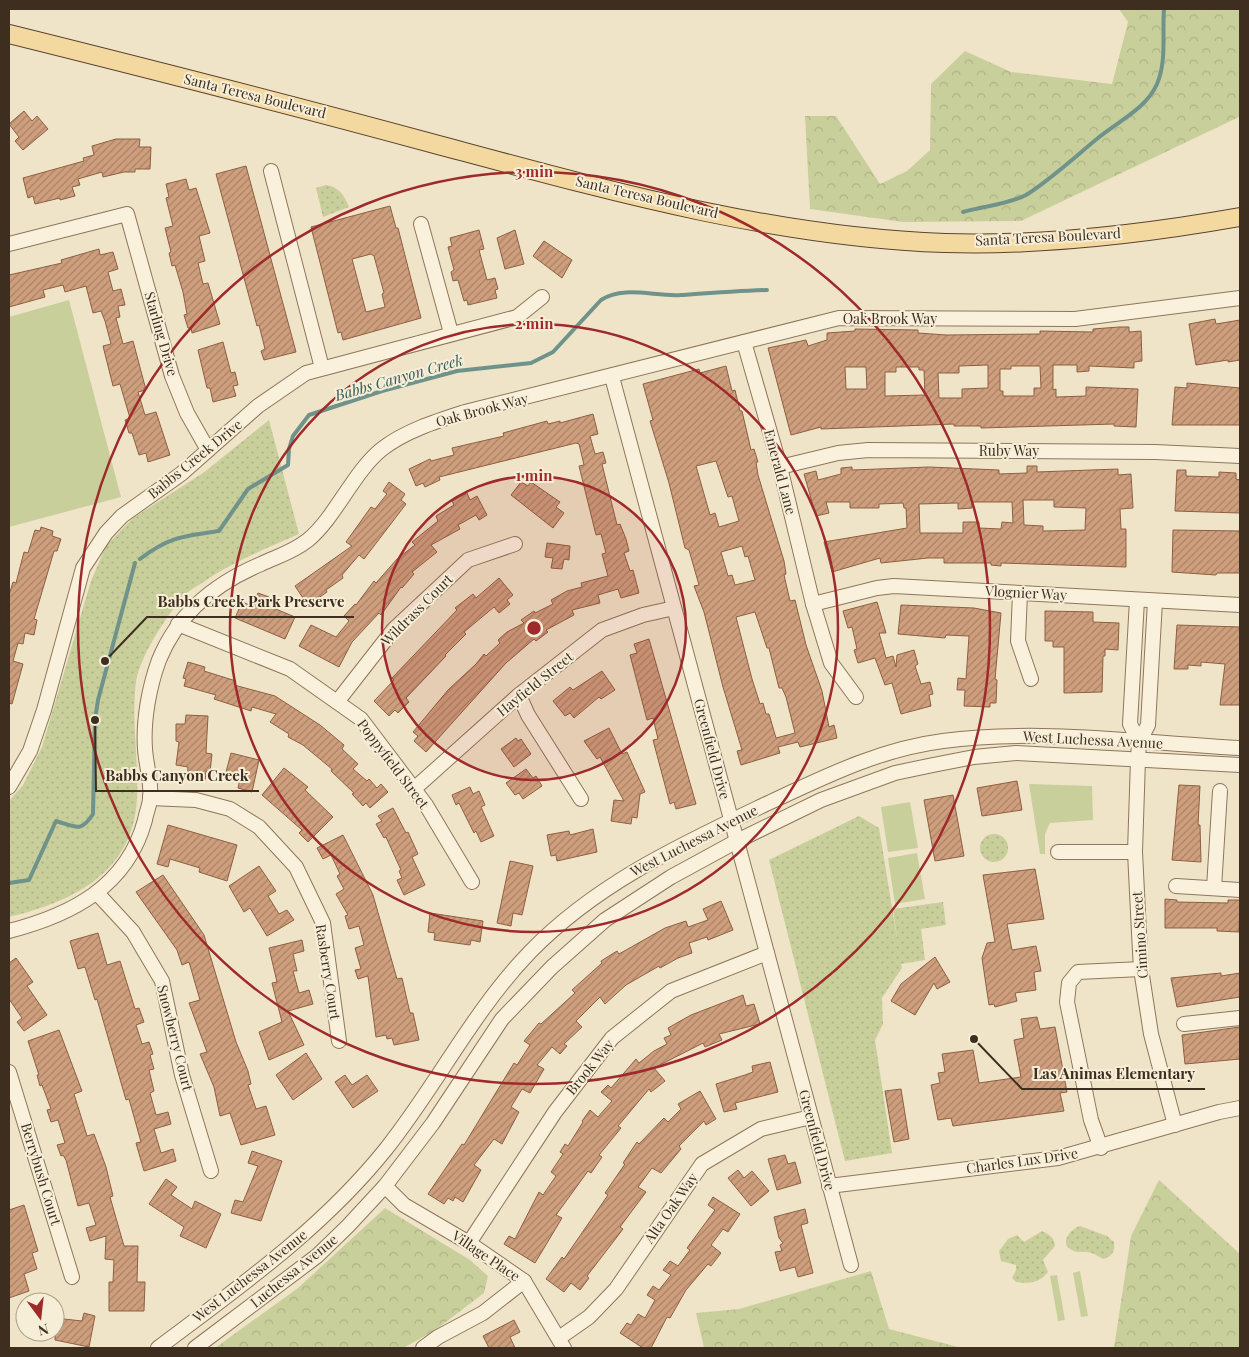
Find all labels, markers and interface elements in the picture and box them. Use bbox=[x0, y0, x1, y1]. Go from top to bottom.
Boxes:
street label: Santa Teresa Boulevard bbox=[182, 69, 328, 122]
text: 3 min bbox=[515, 161, 554, 181]
street label: Santa Teresa Boulevard bbox=[574, 171, 720, 222]
street label: Santa Teresa Boulevard bbox=[975, 223, 1121, 250]
street label: Starling Drive bbox=[140, 289, 183, 378]
street label: Oak Brook Way bbox=[843, 309, 937, 328]
text: 2 min bbox=[515, 313, 554, 333]
water label: Babbs Canyon Creek bbox=[331, 349, 465, 405]
street label: Oak Brook Way bbox=[434, 388, 530, 431]
street label: Babbs Creek Drive bbox=[144, 415, 246, 503]
street label: Emerald Lane bbox=[760, 427, 801, 517]
street label: Ruby Way bbox=[979, 441, 1039, 460]
text: 1 min bbox=[516, 465, 553, 485]
street label: Wildrass Court bbox=[376, 569, 457, 650]
street label: Vlognier Way bbox=[984, 581, 1068, 604]
callout: Babbs Creek Park Preserve bbox=[147, 587, 354, 617]
text: Babbs Creek Park Preserve bbox=[158, 591, 345, 611]
centre of rings bbox=[525, 619, 543, 637]
street label: Hayfield Street bbox=[492, 646, 578, 720]
street label: Greenfield Drive bbox=[690, 696, 735, 801]
street label: Poppyfield Street bbox=[353, 715, 434, 813]
street label: West Luchessa Avenue bbox=[1021, 726, 1164, 753]
callout: Babbs Canyon Creek bbox=[96, 761, 259, 791]
text: Babbs Canyon Creek bbox=[105, 765, 249, 785]
street label: West Luchessa Avenue bbox=[626, 800, 761, 881]
street label: Cimino Street bbox=[1127, 890, 1152, 979]
street label: Rasberry Court bbox=[312, 923, 346, 1022]
street label: Snowberry Court bbox=[153, 983, 198, 1094]
street label: Brook Way bbox=[561, 1035, 618, 1098]
callout: Las Animas Elementary bbox=[1022, 1059, 1205, 1089]
text: Las Animas Elementary bbox=[1033, 1063, 1195, 1083]
street label: Greenfield Drive bbox=[795, 1087, 840, 1192]
street label: Berrybush Court bbox=[17, 1120, 66, 1228]
street label: Charles Lux Drive bbox=[965, 1143, 1079, 1178]
street label: Alta Oak Way bbox=[639, 1169, 702, 1248]
street label: West Luchessa Avenue bbox=[188, 1225, 311, 1327]
street label: Village Place bbox=[448, 1225, 524, 1285]
street label: Luchessa Avenue bbox=[246, 1230, 341, 1312]
north arrow bbox=[15, 1292, 65, 1342]
text: N bbox=[36, 1320, 51, 1341]

